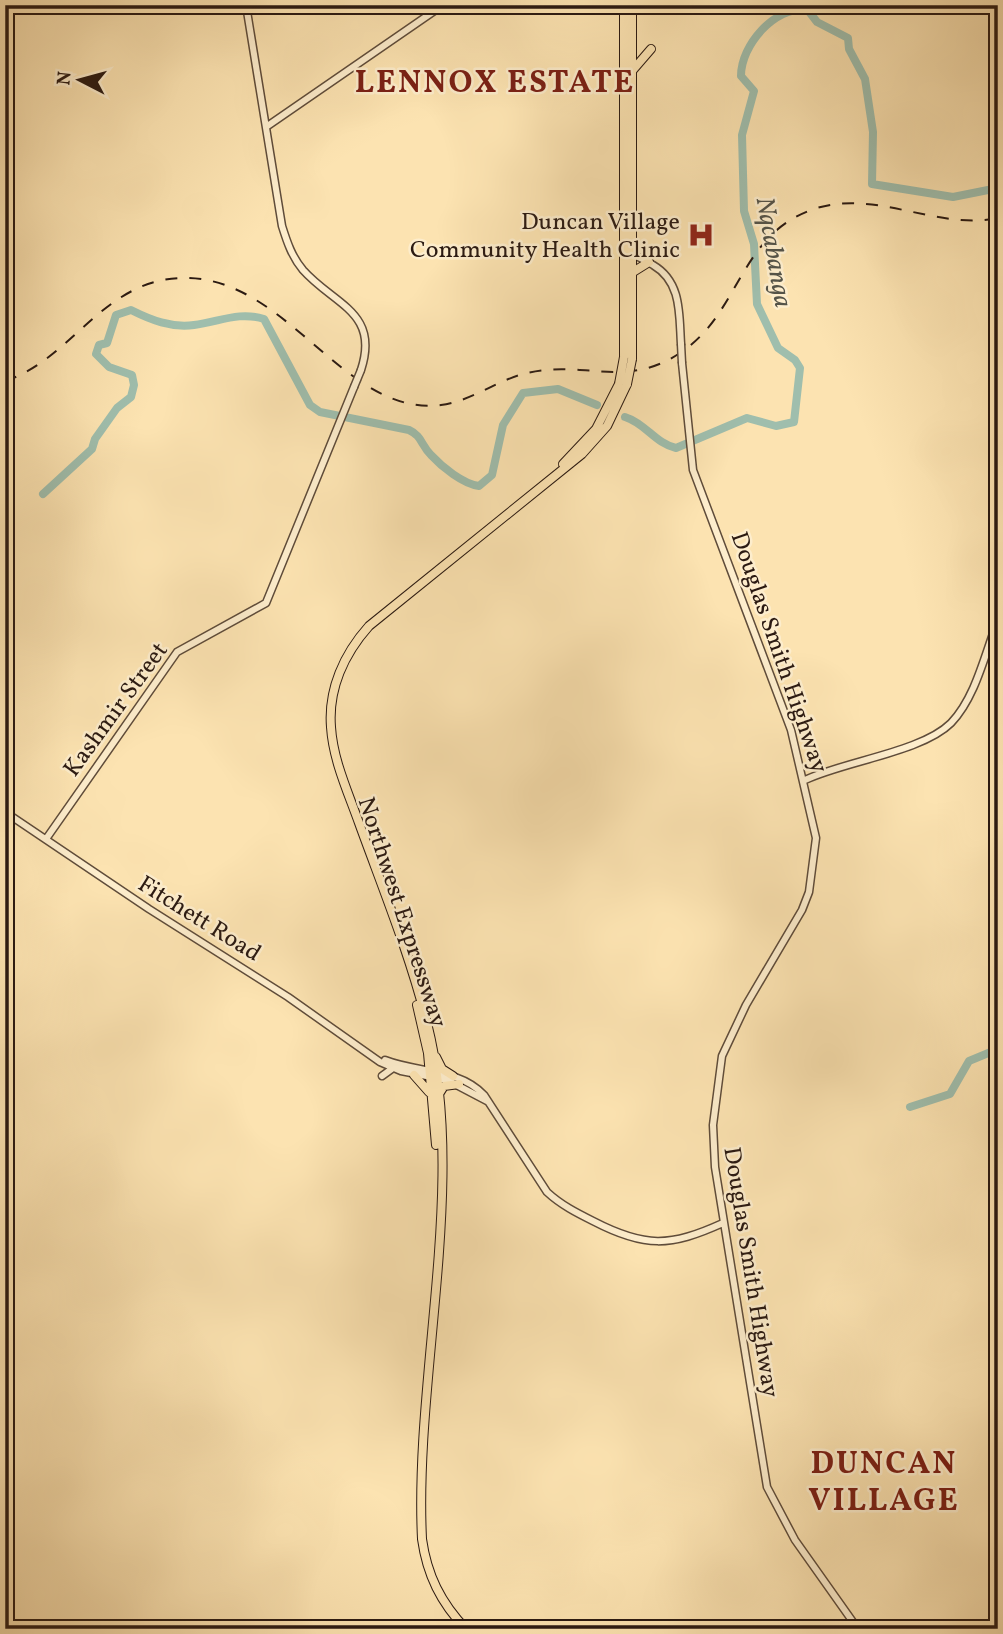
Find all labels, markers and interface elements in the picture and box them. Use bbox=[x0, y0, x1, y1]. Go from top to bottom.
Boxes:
north arrow bbox=[46, 46, 116, 116]
district label: LENNOX ESTATE bbox=[355, 62, 635, 106]
text: N bbox=[51, 70, 79, 87]
water label: Nqcabanga bbox=[746, 194, 800, 311]
place label: Duncan Village Community Health Clinic bbox=[410, 206, 680, 268]
hospital icon: Duncan Village Community Health Clinic bbox=[686, 220, 716, 250]
street label: Douglas Smith Highway bbox=[721, 527, 835, 778]
street label: Kashmir Street bbox=[56, 636, 177, 784]
street label: Northwest Expressway bbox=[348, 793, 454, 1032]
street label: Fitchett Road bbox=[131, 868, 267, 971]
street label: Douglas Smith Highway bbox=[713, 1145, 787, 1400]
district label: DUNCAN VILLAGE bbox=[808, 1443, 960, 1524]

